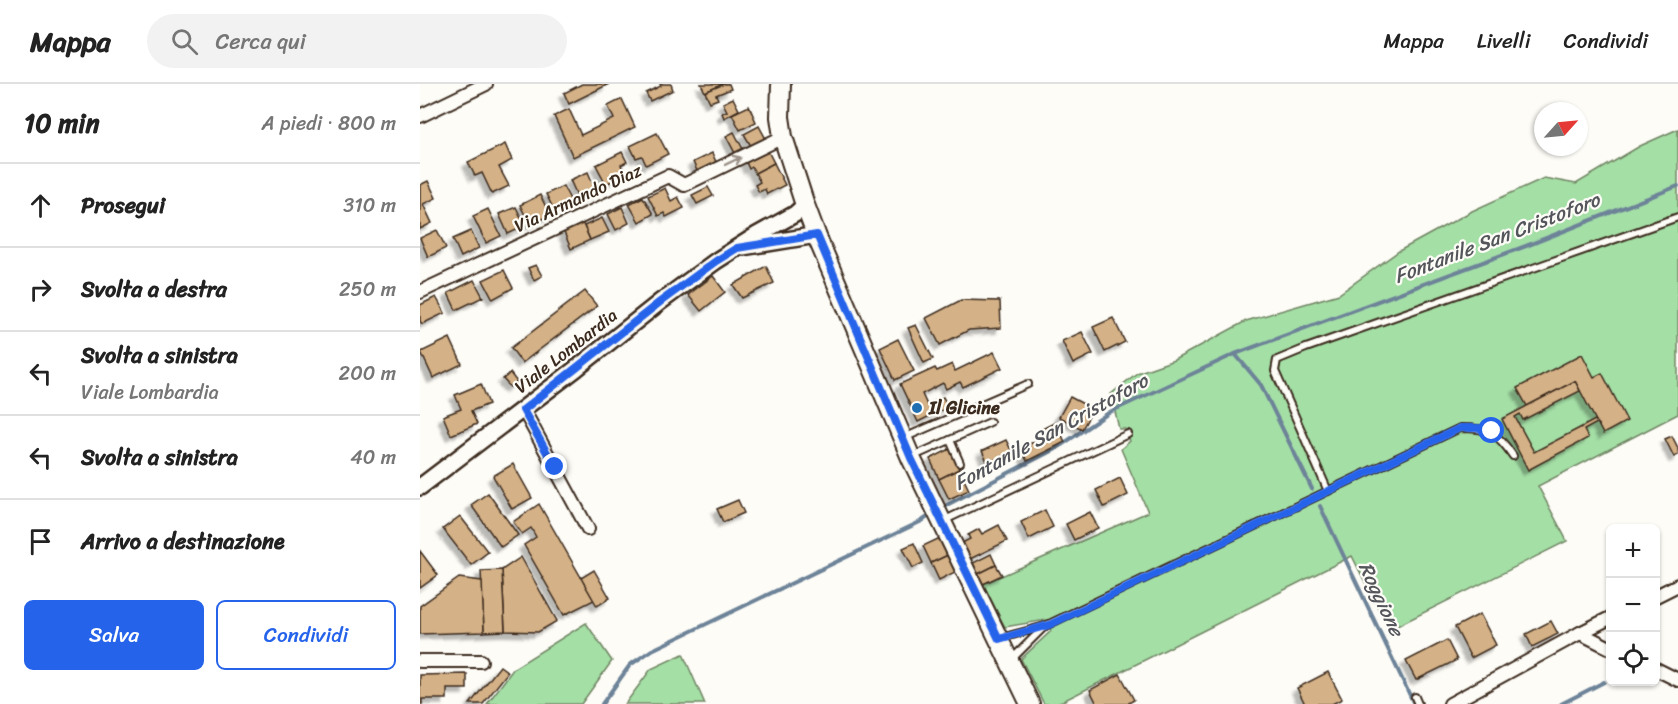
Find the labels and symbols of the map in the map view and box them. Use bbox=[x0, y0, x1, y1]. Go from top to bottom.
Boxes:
north arrow bbox=[1534, 102, 1588, 156]
street label: Via Armando Diaz bbox=[509, 154, 648, 242]
one-way arrow bbox=[724, 155, 742, 167]
water label: Fontanile San Cristoforo bbox=[1389, 182, 1606, 293]
street label: Viale Lombardia bbox=[507, 300, 625, 402]
water label: Fontanile San Cristoforo bbox=[947, 363, 1156, 500]
place label: Il Glicine bbox=[928, 392, 1000, 424]
marker: Il Glicine bbox=[910, 401, 924, 415]
route start bbox=[1478, 417, 1504, 443]
route end bbox=[541, 453, 567, 479]
water label: Roggione bbox=[1348, 556, 1414, 644]

